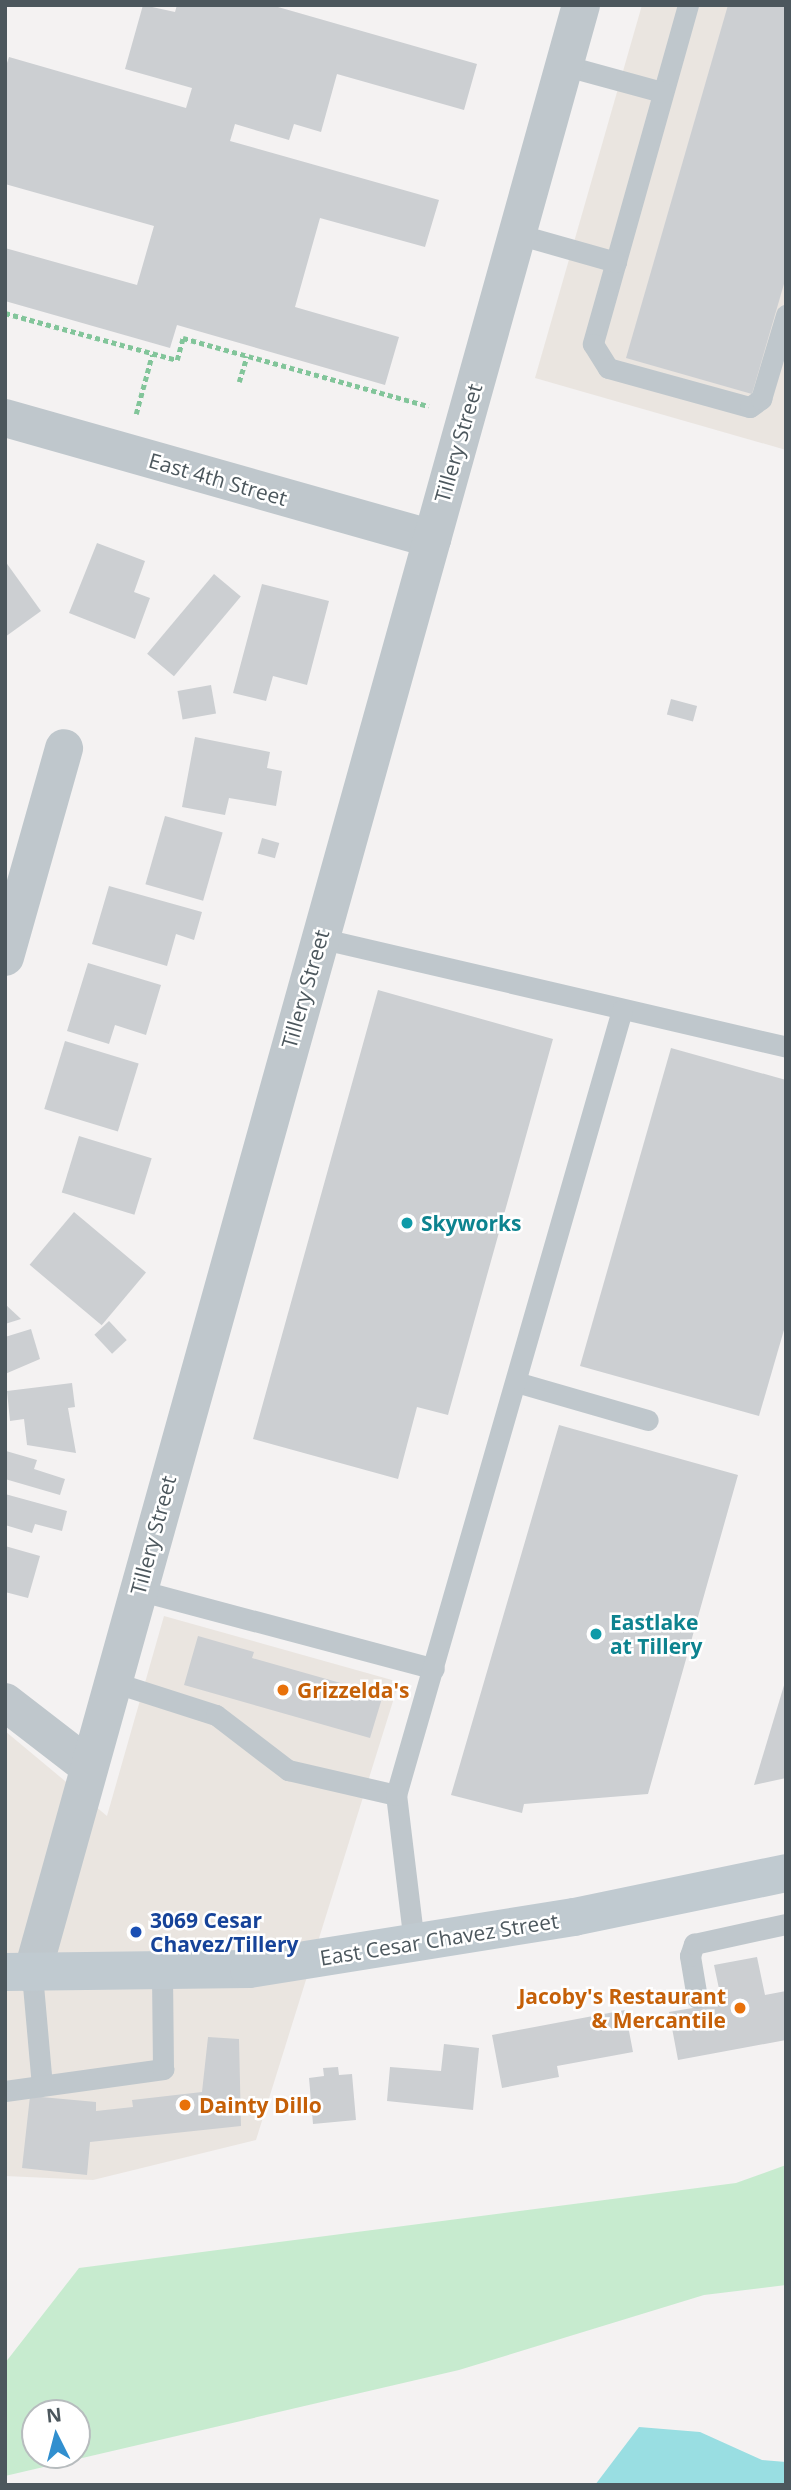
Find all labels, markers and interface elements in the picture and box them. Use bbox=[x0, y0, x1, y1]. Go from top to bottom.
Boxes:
street label: Tillery Street bbox=[429, 381, 487, 505]
street label: East 4th Street bbox=[146, 447, 290, 511]
street label: Tillery Street bbox=[276, 927, 334, 1051]
place label: Skyworks bbox=[421, 1210, 522, 1236]
marker: Skyworks bbox=[399, 1215, 415, 1231]
street label: Tillery Street bbox=[125, 1473, 181, 1597]
place label: Eastlake at Tillery bbox=[610, 1609, 703, 1659]
marker: Eastlake at Tillery bbox=[588, 1626, 604, 1642]
place label: Grizzelda's bbox=[297, 1677, 409, 1703]
marker: Grizzelda's bbox=[275, 1682, 291, 1698]
place label: 3069 Cesar Chavez/Tillery bbox=[150, 1907, 298, 1957]
street label: East Cesar Chavez Street bbox=[318, 1908, 560, 1970]
marker: 3069 Cesar Chavez/Tillery bbox=[128, 1924, 144, 1940]
place label: Jacoby's Restaurant & Mercantile bbox=[518, 1983, 726, 2033]
marker: Jacoby's Restaurant & Mercantile bbox=[732, 2000, 748, 2016]
place label: Dainty Dillo bbox=[199, 2092, 322, 2118]
marker: Dainty Dillo bbox=[177, 2097, 193, 2113]
north arrow bbox=[21, 2399, 91, 2469]
text: N bbox=[45, 2401, 63, 2429]

